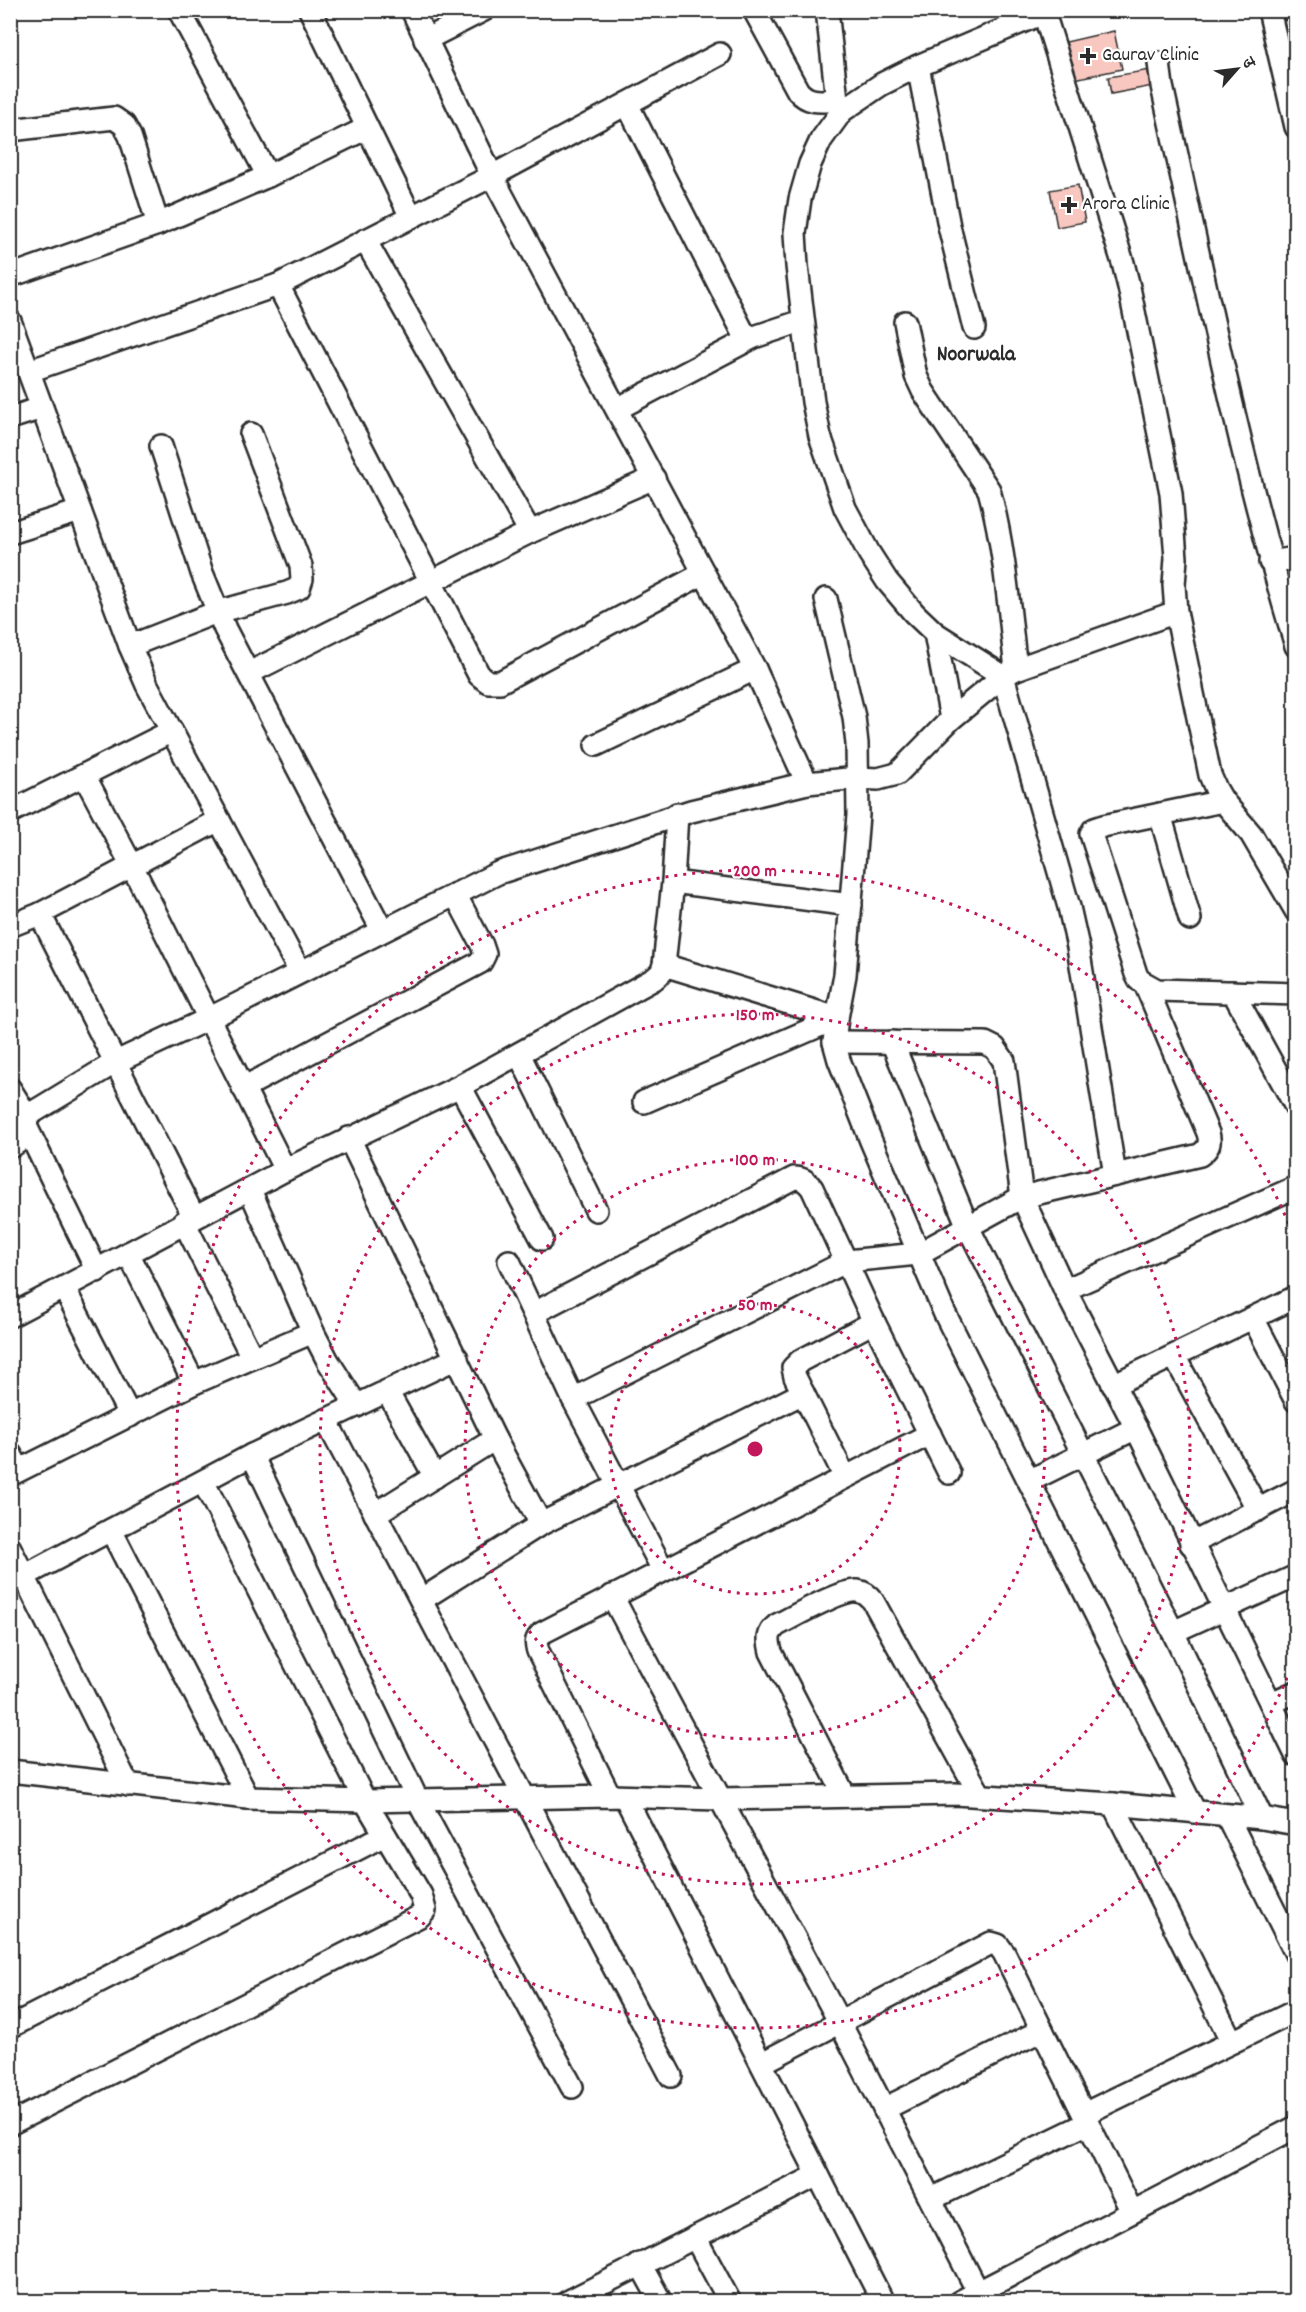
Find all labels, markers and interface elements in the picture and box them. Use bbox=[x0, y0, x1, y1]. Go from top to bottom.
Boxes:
north arrow bbox=[1207, 39, 1267, 99]
place label: Gaurav Clinic bbox=[1102, 42, 1199, 70]
marker: Gaurav Clinic bbox=[1079, 47, 1097, 65]
text: उ bbox=[1235, 53, 1261, 73]
place label: Arora Clinic bbox=[1082, 191, 1170, 219]
marker: Arora Clinic bbox=[1060, 196, 1078, 214]
district label: Noorwala bbox=[937, 340, 1016, 371]
text: 200 m bbox=[733, 860, 777, 885]
text: 150 m bbox=[736, 1004, 774, 1029]
text: 100 m bbox=[735, 1149, 775, 1174]
text: 50 m bbox=[738, 1294, 772, 1319]
centre of rings bbox=[745, 1439, 765, 1459]

